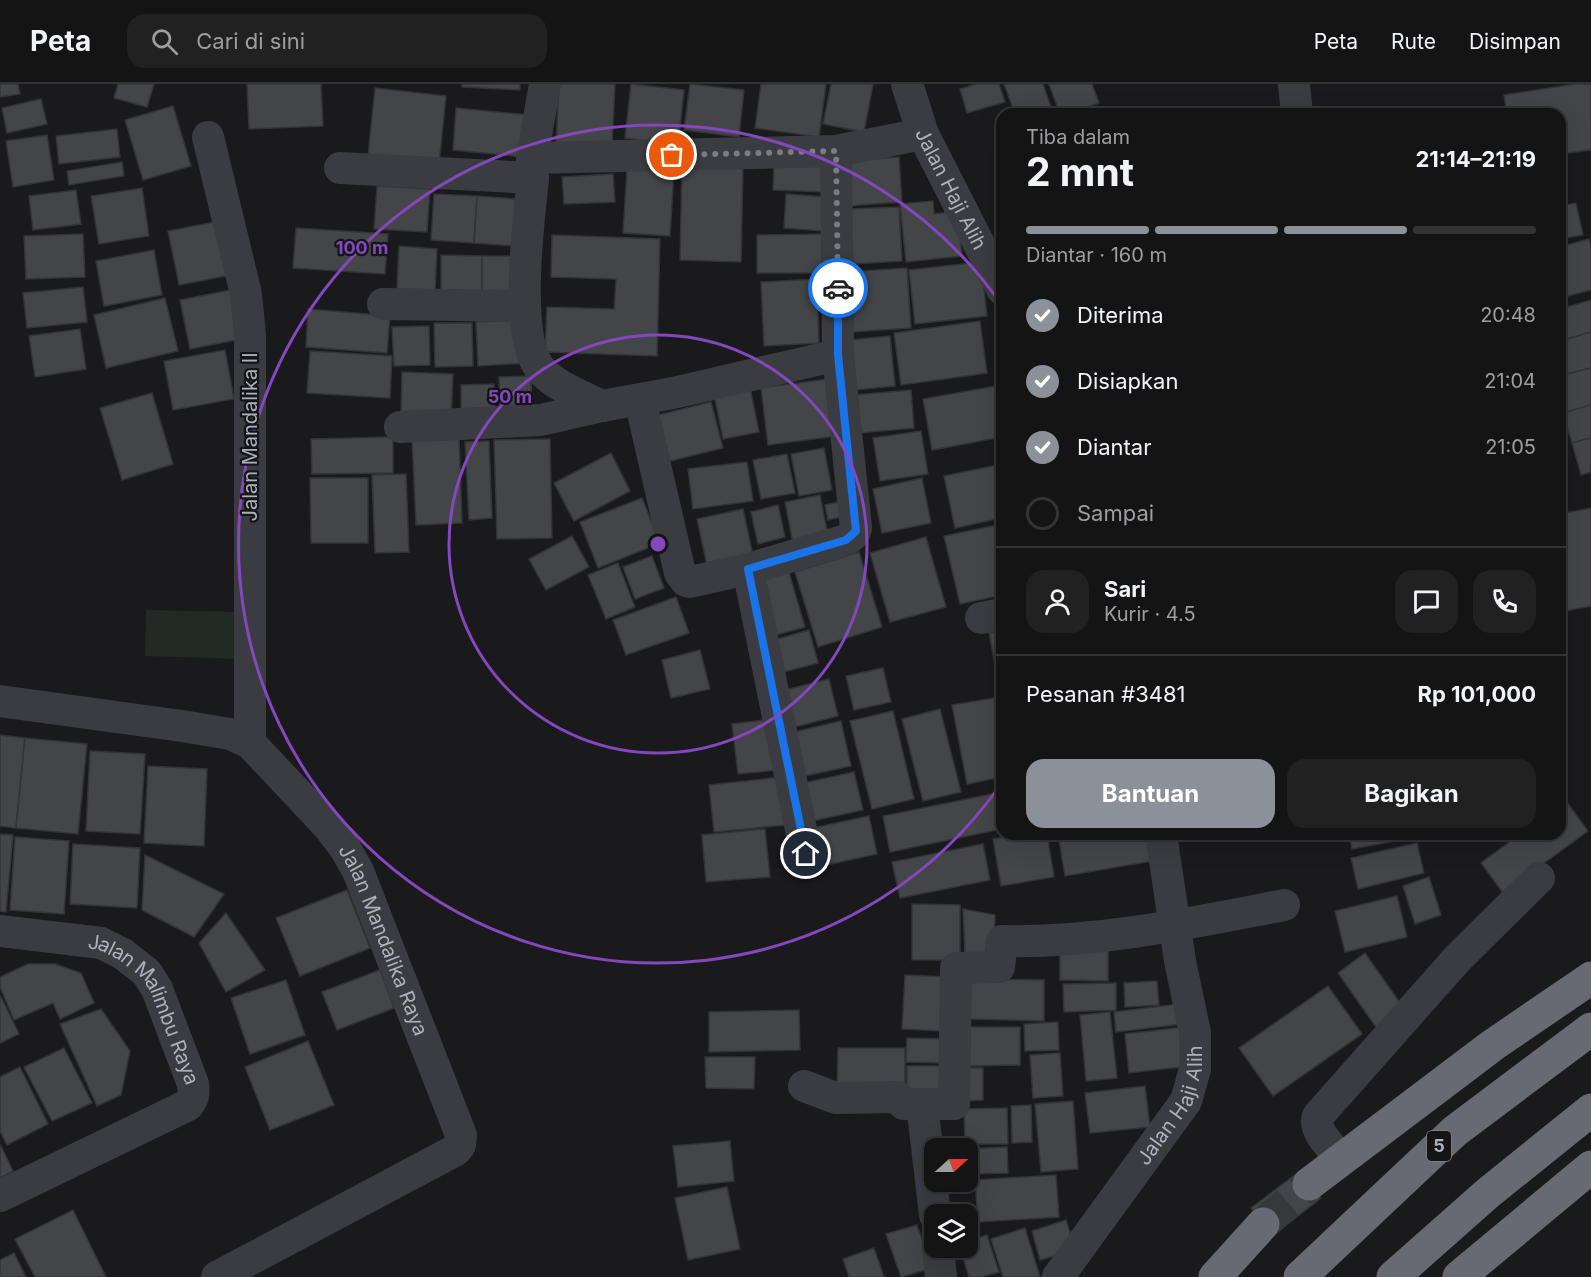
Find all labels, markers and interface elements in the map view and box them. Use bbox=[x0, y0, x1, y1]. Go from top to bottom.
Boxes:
search box bbox=[127, 14, 547, 68]
text: Peta bbox=[30, 24, 91, 58]
icon: search bbox=[148, 25, 181, 58]
text: Cari di sini bbox=[196, 28, 305, 54]
text: Peta bbox=[1314, 29, 1358, 54]
text: Rute bbox=[1391, 29, 1436, 54]
text: Disimpan bbox=[1469, 29, 1561, 54]
street label: Jalan Haji Alih bbox=[910, 124, 992, 253]
text: Tiba dalam bbox=[1026, 125, 1130, 149]
pin bbox=[646, 129, 697, 180]
icon: bag bbox=[655, 138, 688, 171]
text: 21:14–21:19 bbox=[1415, 146, 1536, 172]
text: 2 mnt bbox=[1026, 148, 1134, 195]
text: 100 m bbox=[336, 237, 388, 258]
text: Diantar · 160 m bbox=[1026, 243, 1167, 267]
courier bbox=[808, 258, 868, 318]
icon: car bbox=[822, 272, 855, 305]
icon: check bbox=[1026, 299, 1059, 332]
text: Diterima bbox=[1077, 302, 1164, 328]
text: 20:48 bbox=[1480, 303, 1536, 327]
street label: Jalan Mandalika II bbox=[238, 352, 262, 522]
icon: check bbox=[1026, 365, 1059, 398]
text: Disiapkan bbox=[1077, 368, 1178, 394]
text: 21:04 bbox=[1484, 369, 1536, 393]
text: 50 m bbox=[488, 386, 532, 407]
icon: check bbox=[1026, 431, 1059, 464]
text: Diantar bbox=[1077, 434, 1152, 460]
text: 21:05 bbox=[1485, 435, 1536, 459]
text: Sampai bbox=[1077, 500, 1154, 526]
centre of rings bbox=[648, 534, 668, 554]
button: person bbox=[1026, 570, 1089, 633]
button: chat bbox=[1395, 570, 1458, 633]
button: phone bbox=[1473, 570, 1536, 633]
text: Sari bbox=[1104, 576, 1146, 602]
text: Kurir · 4.5 bbox=[1104, 602, 1196, 626]
text: Pesanan #3481 bbox=[1026, 681, 1186, 707]
text: Rp 101,000 bbox=[1417, 681, 1536, 707]
button: Bantuan bbox=[1026, 759, 1275, 828]
button: Bagikan bbox=[1287, 759, 1536, 828]
pin bbox=[780, 828, 831, 879]
icon: home bbox=[789, 837, 822, 870]
street label: Jalan Mandalika Raya bbox=[333, 840, 433, 1039]
street label: Jalan Malimbu Raya bbox=[87, 930, 204, 1088]
street label: Jalan Haji Alih bbox=[1132, 1045, 1207, 1170]
road number: 5 bbox=[1427, 1131, 1451, 1161]
north arrow bbox=[924, 1138, 978, 1192]
map controls bbox=[924, 1138, 978, 1258]
button: layers bbox=[924, 1204, 978, 1258]

